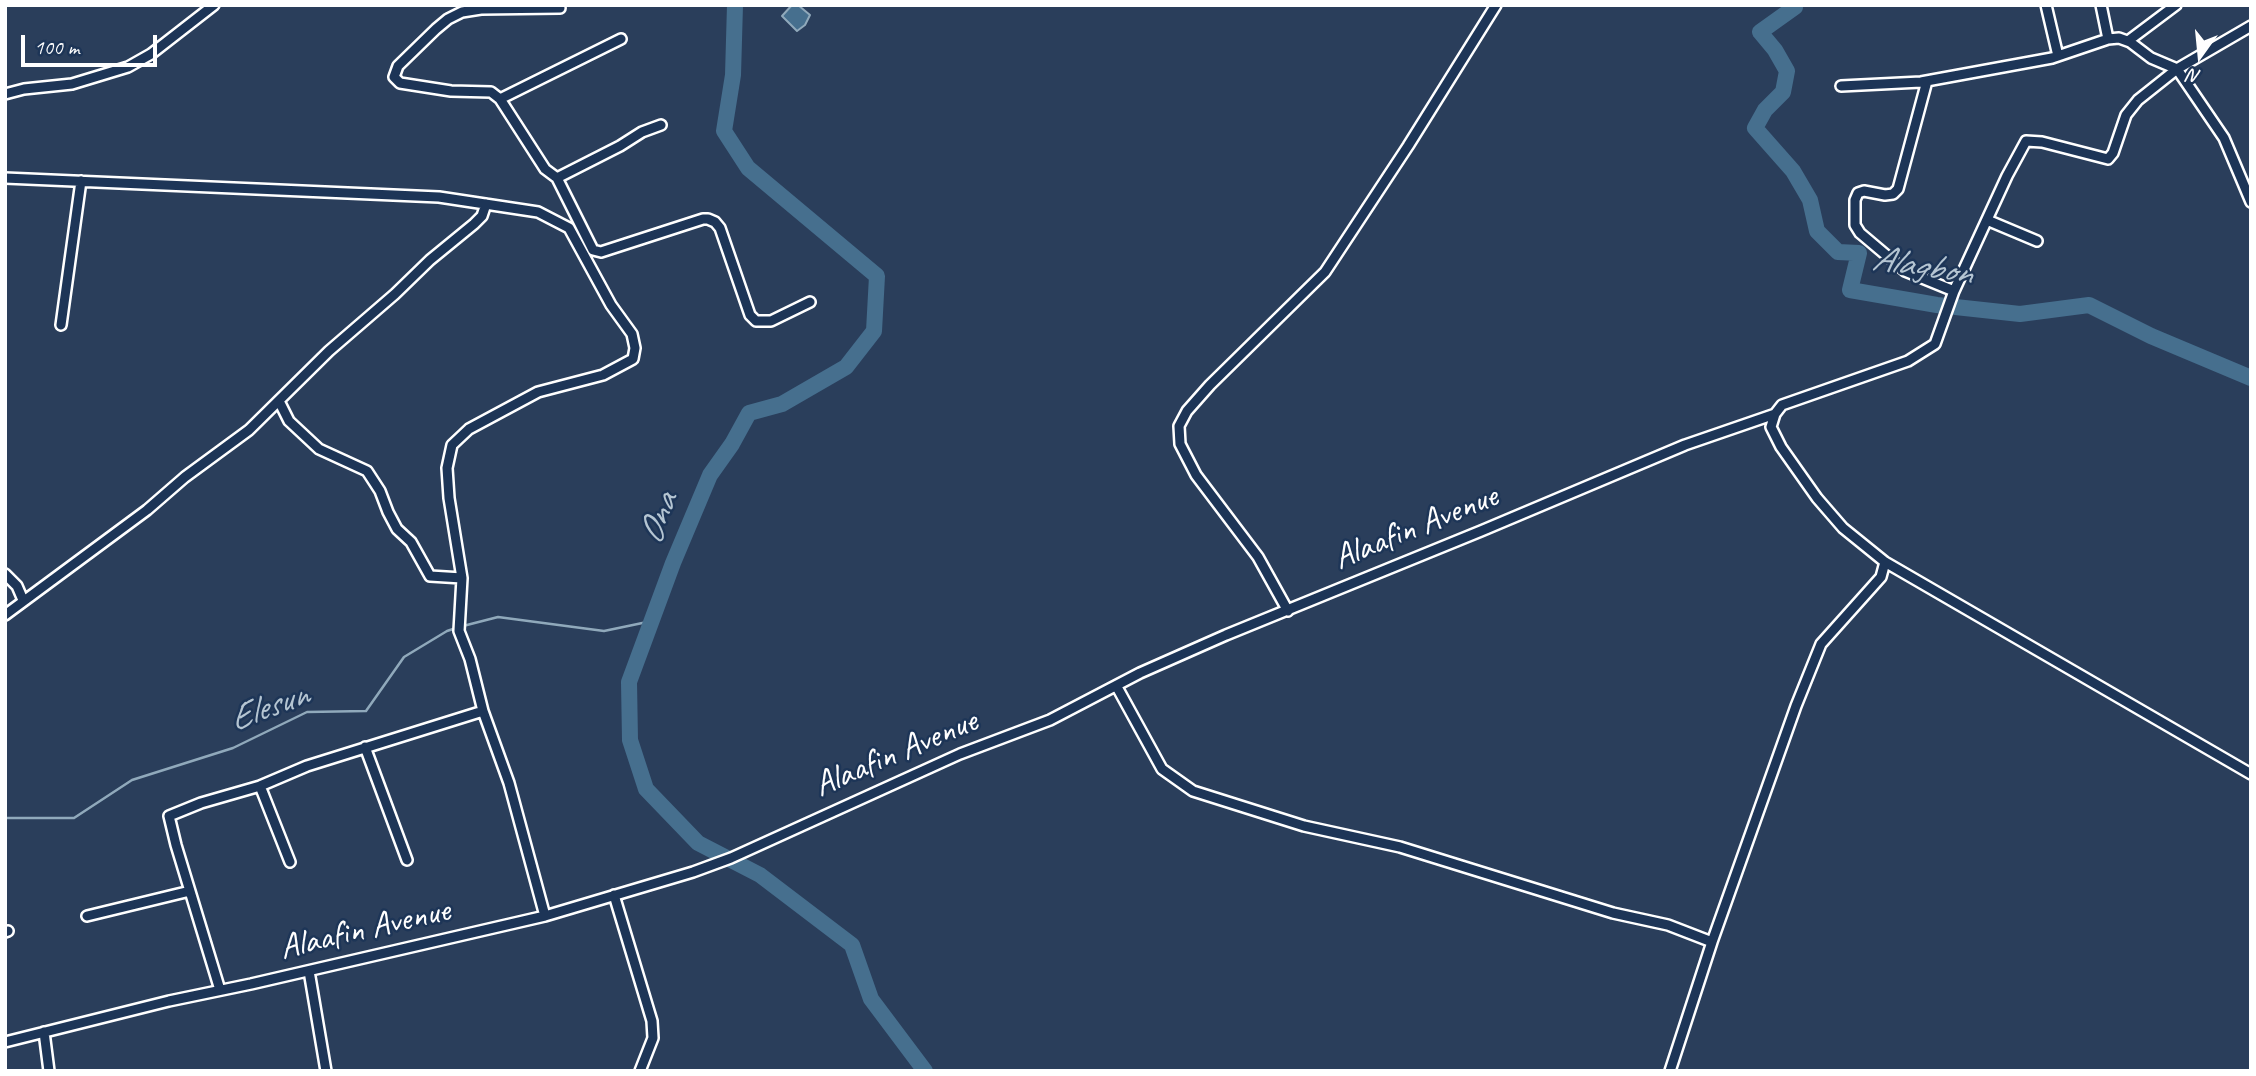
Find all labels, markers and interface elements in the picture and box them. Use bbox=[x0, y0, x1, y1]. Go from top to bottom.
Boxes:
scale bar bbox=[24, 21, 161, 65]
north arrow bbox=[2165, 21, 2235, 91]
text: 100 m bbox=[34, 34, 79, 60]
text: N bbox=[2186, 63, 2203, 89]
water label: Alagbon bbox=[1869, 237, 1975, 297]
street label: Alaafin Avenue bbox=[1328, 476, 1504, 580]
water label: Ona bbox=[629, 487, 689, 551]
water label: Elesun bbox=[223, 673, 315, 743]
street label: Alaafin Avenue bbox=[808, 701, 984, 807]
street label: Alaafin Avenue bbox=[276, 890, 454, 970]

